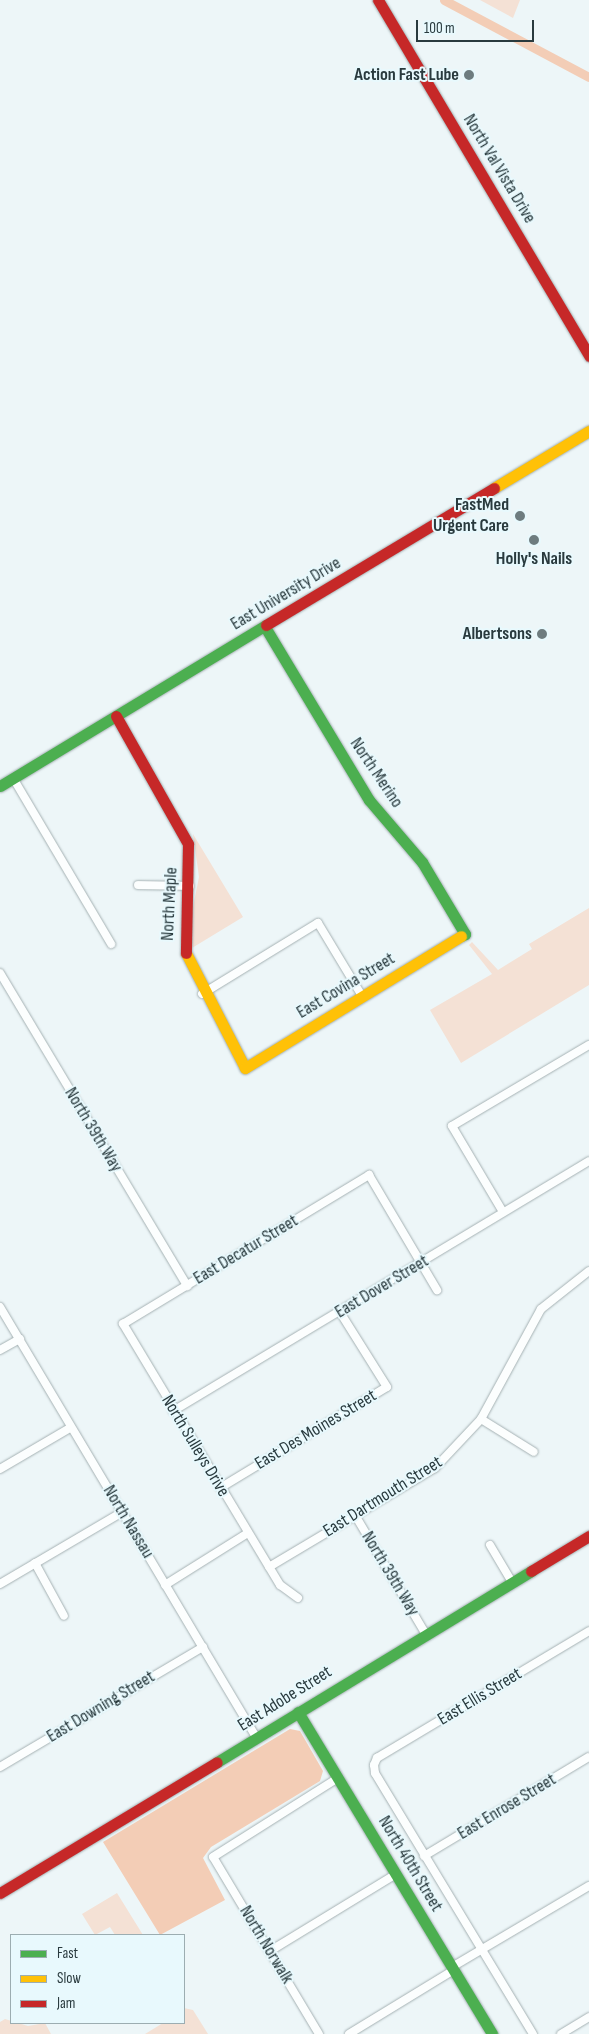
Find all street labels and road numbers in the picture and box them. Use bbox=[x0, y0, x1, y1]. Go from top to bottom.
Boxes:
street label: North Val Vista Drive bbox=[458, 111, 540, 227]
street label: East University Drive bbox=[227, 553, 345, 635]
street label: North Merino bbox=[345, 734, 407, 812]
street label: North Maple bbox=[157, 867, 183, 941]
street label: East Covina Street bbox=[293, 948, 399, 1024]
street label: North 39th Way bbox=[59, 1084, 127, 1176]
street label: East Decatur Street bbox=[190, 1210, 302, 1290]
street label: East Dover Street bbox=[331, 1251, 433, 1323]
street label: East Des Moines Street bbox=[251, 1385, 381, 1475]
street label: North Sulleys Drive bbox=[156, 1391, 234, 1501]
street label: East Dartmouth Street bbox=[320, 1452, 446, 1542]
street label: North Nassau bbox=[98, 1482, 158, 1562]
street label: North 39th Way bbox=[356, 1528, 424, 1620]
street label: East Adobe Street bbox=[234, 1662, 336, 1736]
street label: East Ellis Street bbox=[434, 1664, 526, 1730]
street label: East Downing Street bbox=[43, 1666, 159, 1748]
street label: East Enrose Street bbox=[454, 1769, 560, 1845]
street label: North 40th Street bbox=[373, 1812, 447, 1916]
street label: North Norwalk bbox=[234, 1902, 298, 1988]

